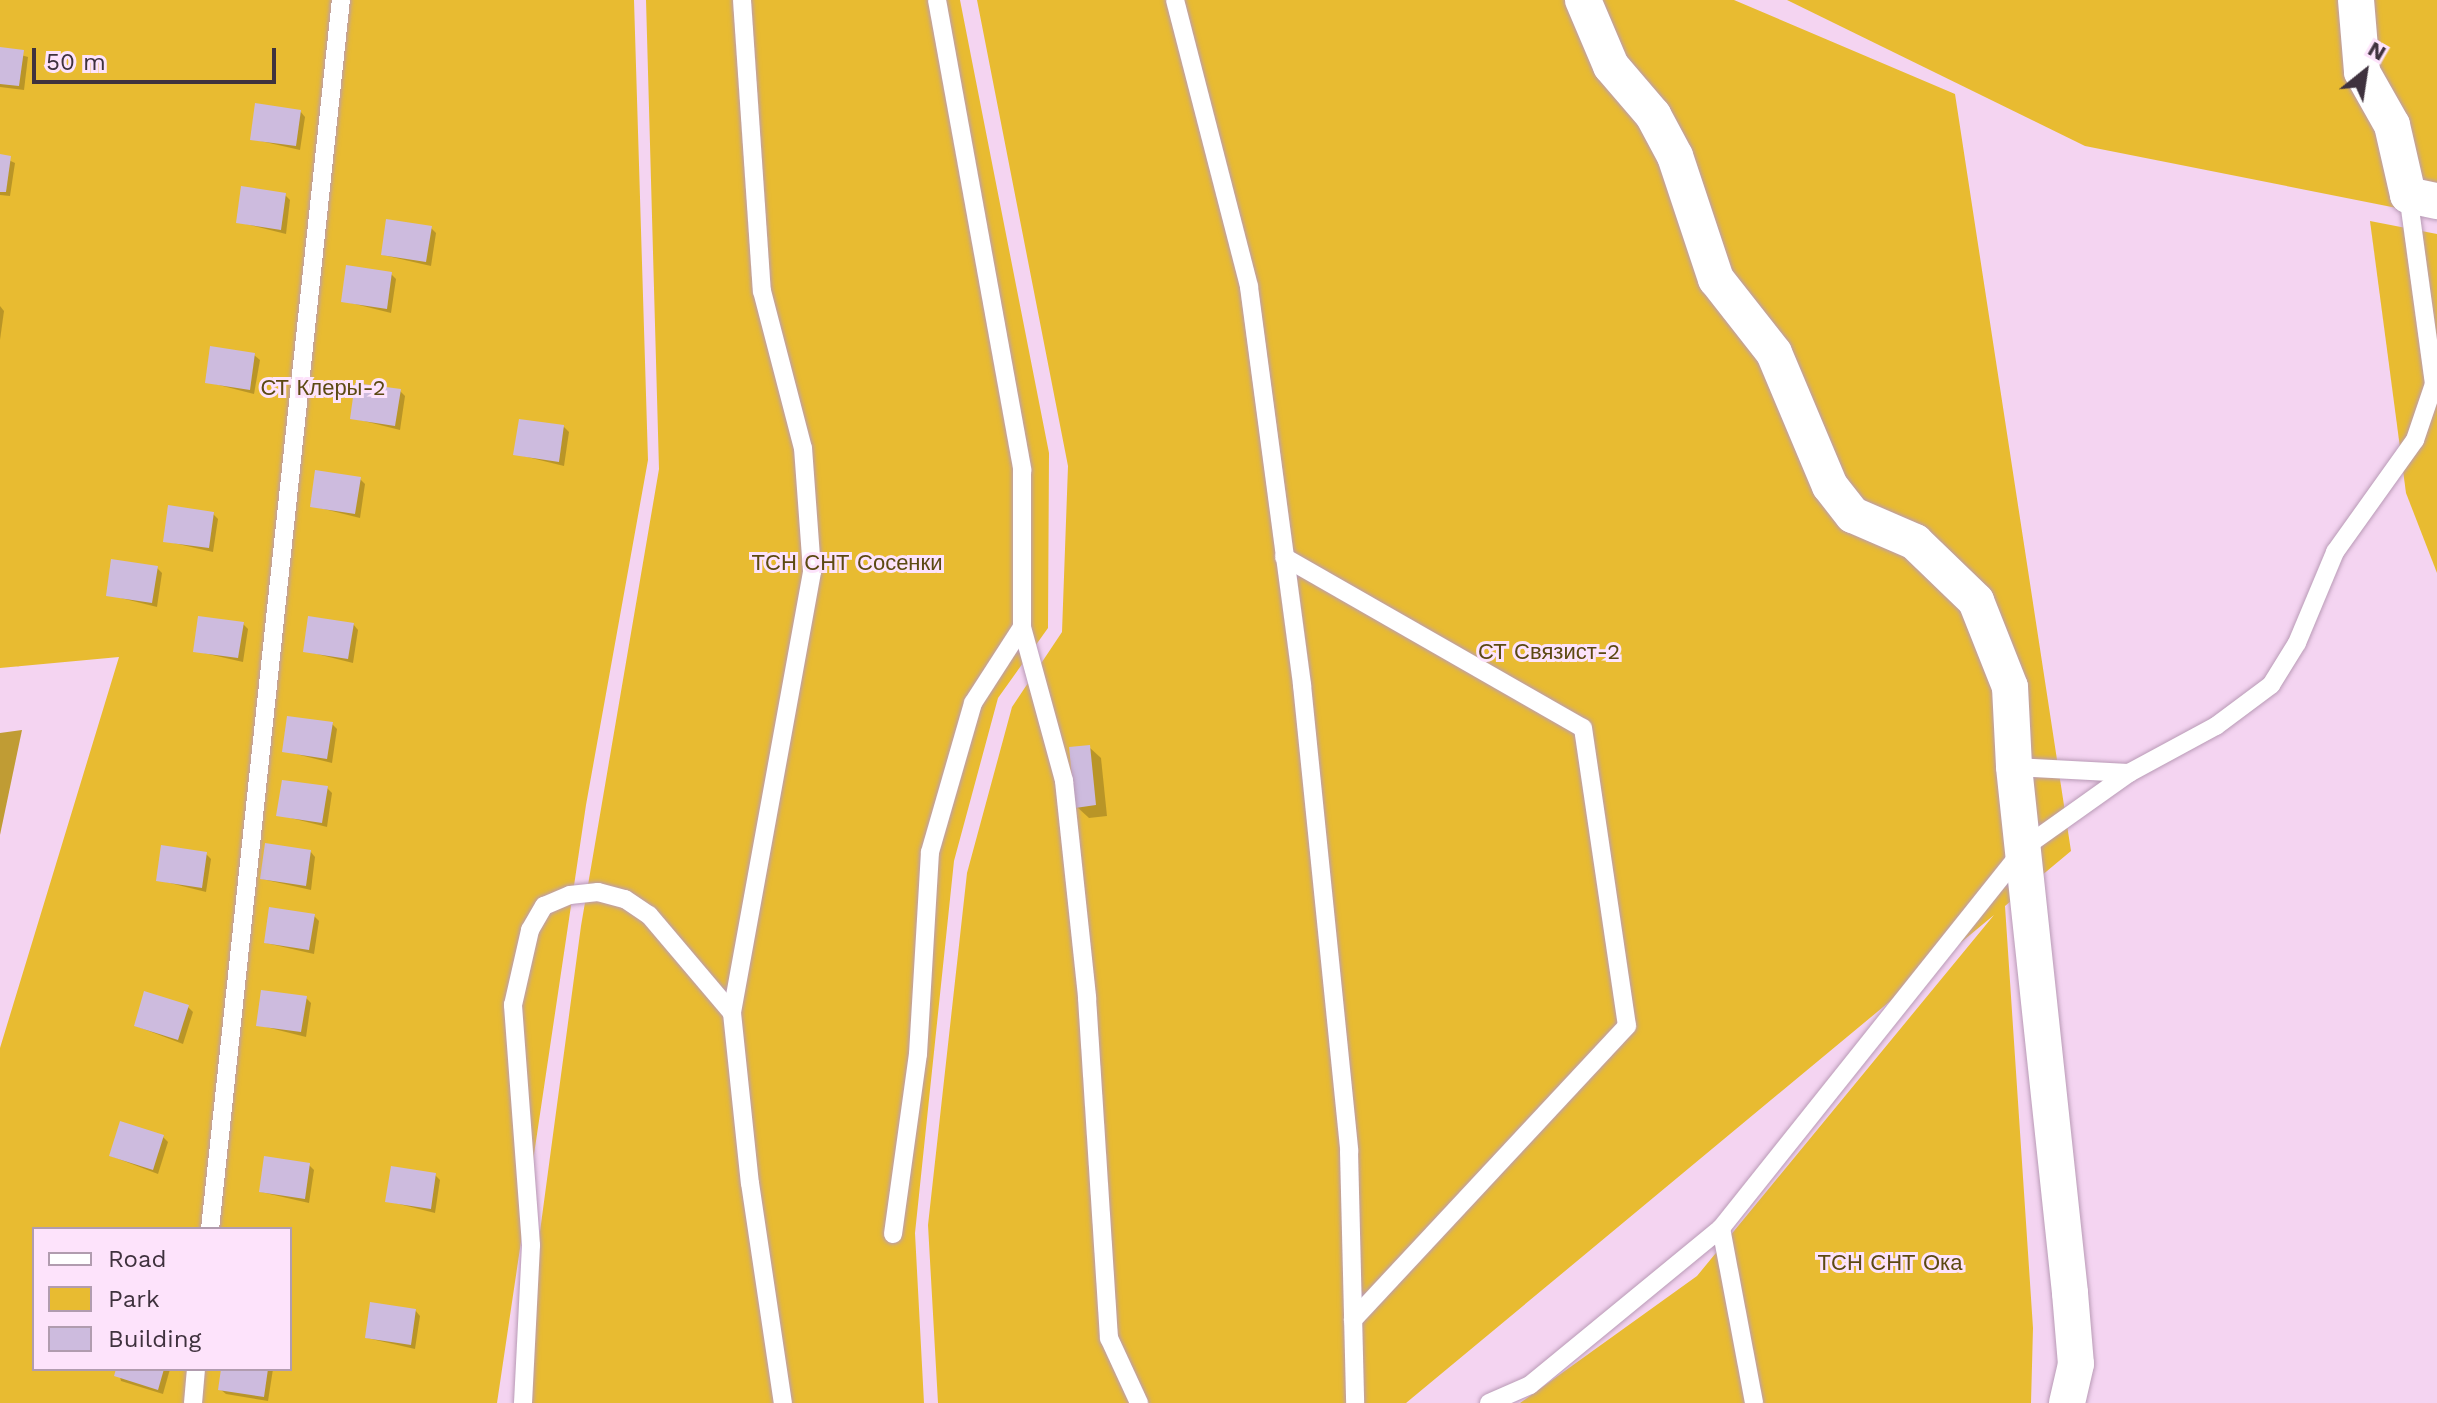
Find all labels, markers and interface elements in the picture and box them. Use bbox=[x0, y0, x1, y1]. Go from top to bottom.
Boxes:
scale bar bbox=[36, 32, 280, 82]
north arrow bbox=[2325, 32, 2405, 112]
text: N bbox=[2364, 36, 2391, 66]
text: 50 m bbox=[46, 48, 106, 76]
park label: СТ Клеры-2 bbox=[260, 375, 386, 401]
park label: ТСН СНТ Сосенки bbox=[752, 550, 942, 576]
park label: СТ Связист-2 bbox=[1478, 639, 1620, 665]
legend bbox=[32, 1227, 292, 1371]
text: Road bbox=[108, 1245, 167, 1273]
park label: ТСН СНТ Ока bbox=[1818, 1250, 1962, 1276]
text: Park bbox=[108, 1285, 160, 1313]
text: Building bbox=[108, 1325, 201, 1353]

